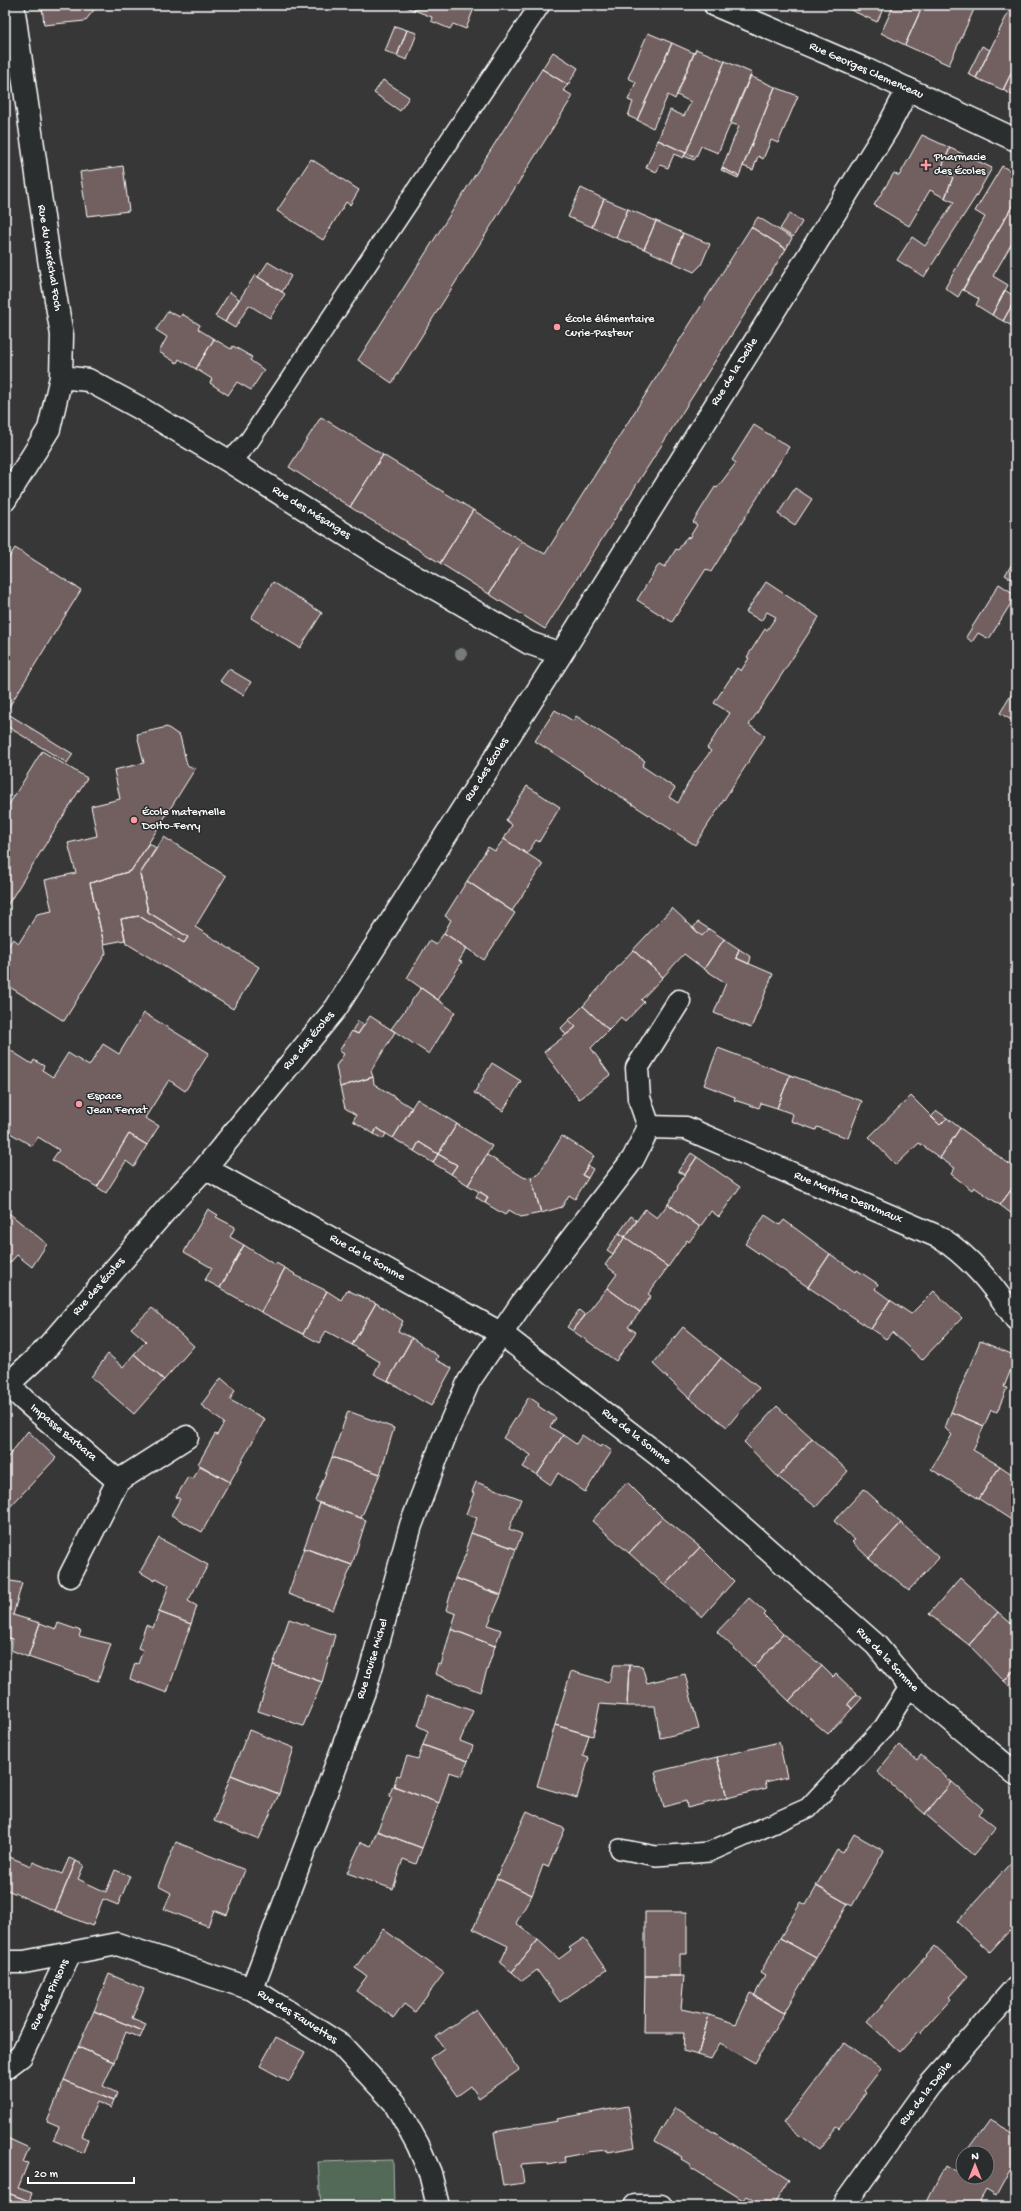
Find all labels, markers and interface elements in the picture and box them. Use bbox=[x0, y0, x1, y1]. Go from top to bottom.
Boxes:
street label: Rue Georges Clemenceau bbox=[807, 39, 926, 103]
place label: Pharmacie des Écoles bbox=[933, 151, 987, 179]
marker: Pharmacie des Écoles bbox=[921, 160, 931, 170]
street label: Rue du Maréchal Foch bbox=[34, 204, 64, 313]
place label: École élémentaire Curie-Pasteur bbox=[565, 313, 655, 341]
marker: École élémentaire Curie-Pasteur bbox=[552, 322, 562, 332]
street label: Rue de la Deûle bbox=[708, 335, 762, 409]
street label: Rue des Mésanges bbox=[269, 483, 353, 543]
street label: Rue des Écoles bbox=[462, 735, 512, 804]
place label: École maternelle Dolto-Ferry bbox=[141, 806, 226, 834]
marker: École maternelle Dolto-Ferry bbox=[129, 815, 139, 825]
street label: Rue des Écoles bbox=[280, 1008, 338, 1073]
place label: Espace Jean Ferrat bbox=[87, 1090, 148, 1118]
marker: Espace Jean Ferrat bbox=[74, 1099, 84, 1109]
street label: Rue Martha Desrumaux bbox=[792, 1169, 905, 1227]
street label: Rue de la Somme bbox=[327, 1231, 408, 1285]
street label: Rue des Écoles bbox=[70, 1255, 128, 1319]
street label: Impasse Barbara bbox=[27, 1401, 99, 1465]
street label: Rue de la Somme bbox=[599, 1406, 674, 1469]
street label: Rue Louise Michel bbox=[354, 1617, 392, 1701]
street label: Rue de la Somme bbox=[853, 1625, 922, 1696]
street label: Rue des Pinsons bbox=[27, 1957, 73, 2033]
street label: Rue des Fauvettes bbox=[254, 1987, 340, 2048]
street label: Rue de la Deûle bbox=[897, 2058, 956, 2129]
north arrow bbox=[955, 2145, 995, 2185]
text: N bbox=[971, 2151, 979, 2163]
scale bar bbox=[28, 2159, 134, 2185]
text: 20 m bbox=[34, 2168, 59, 2182]

